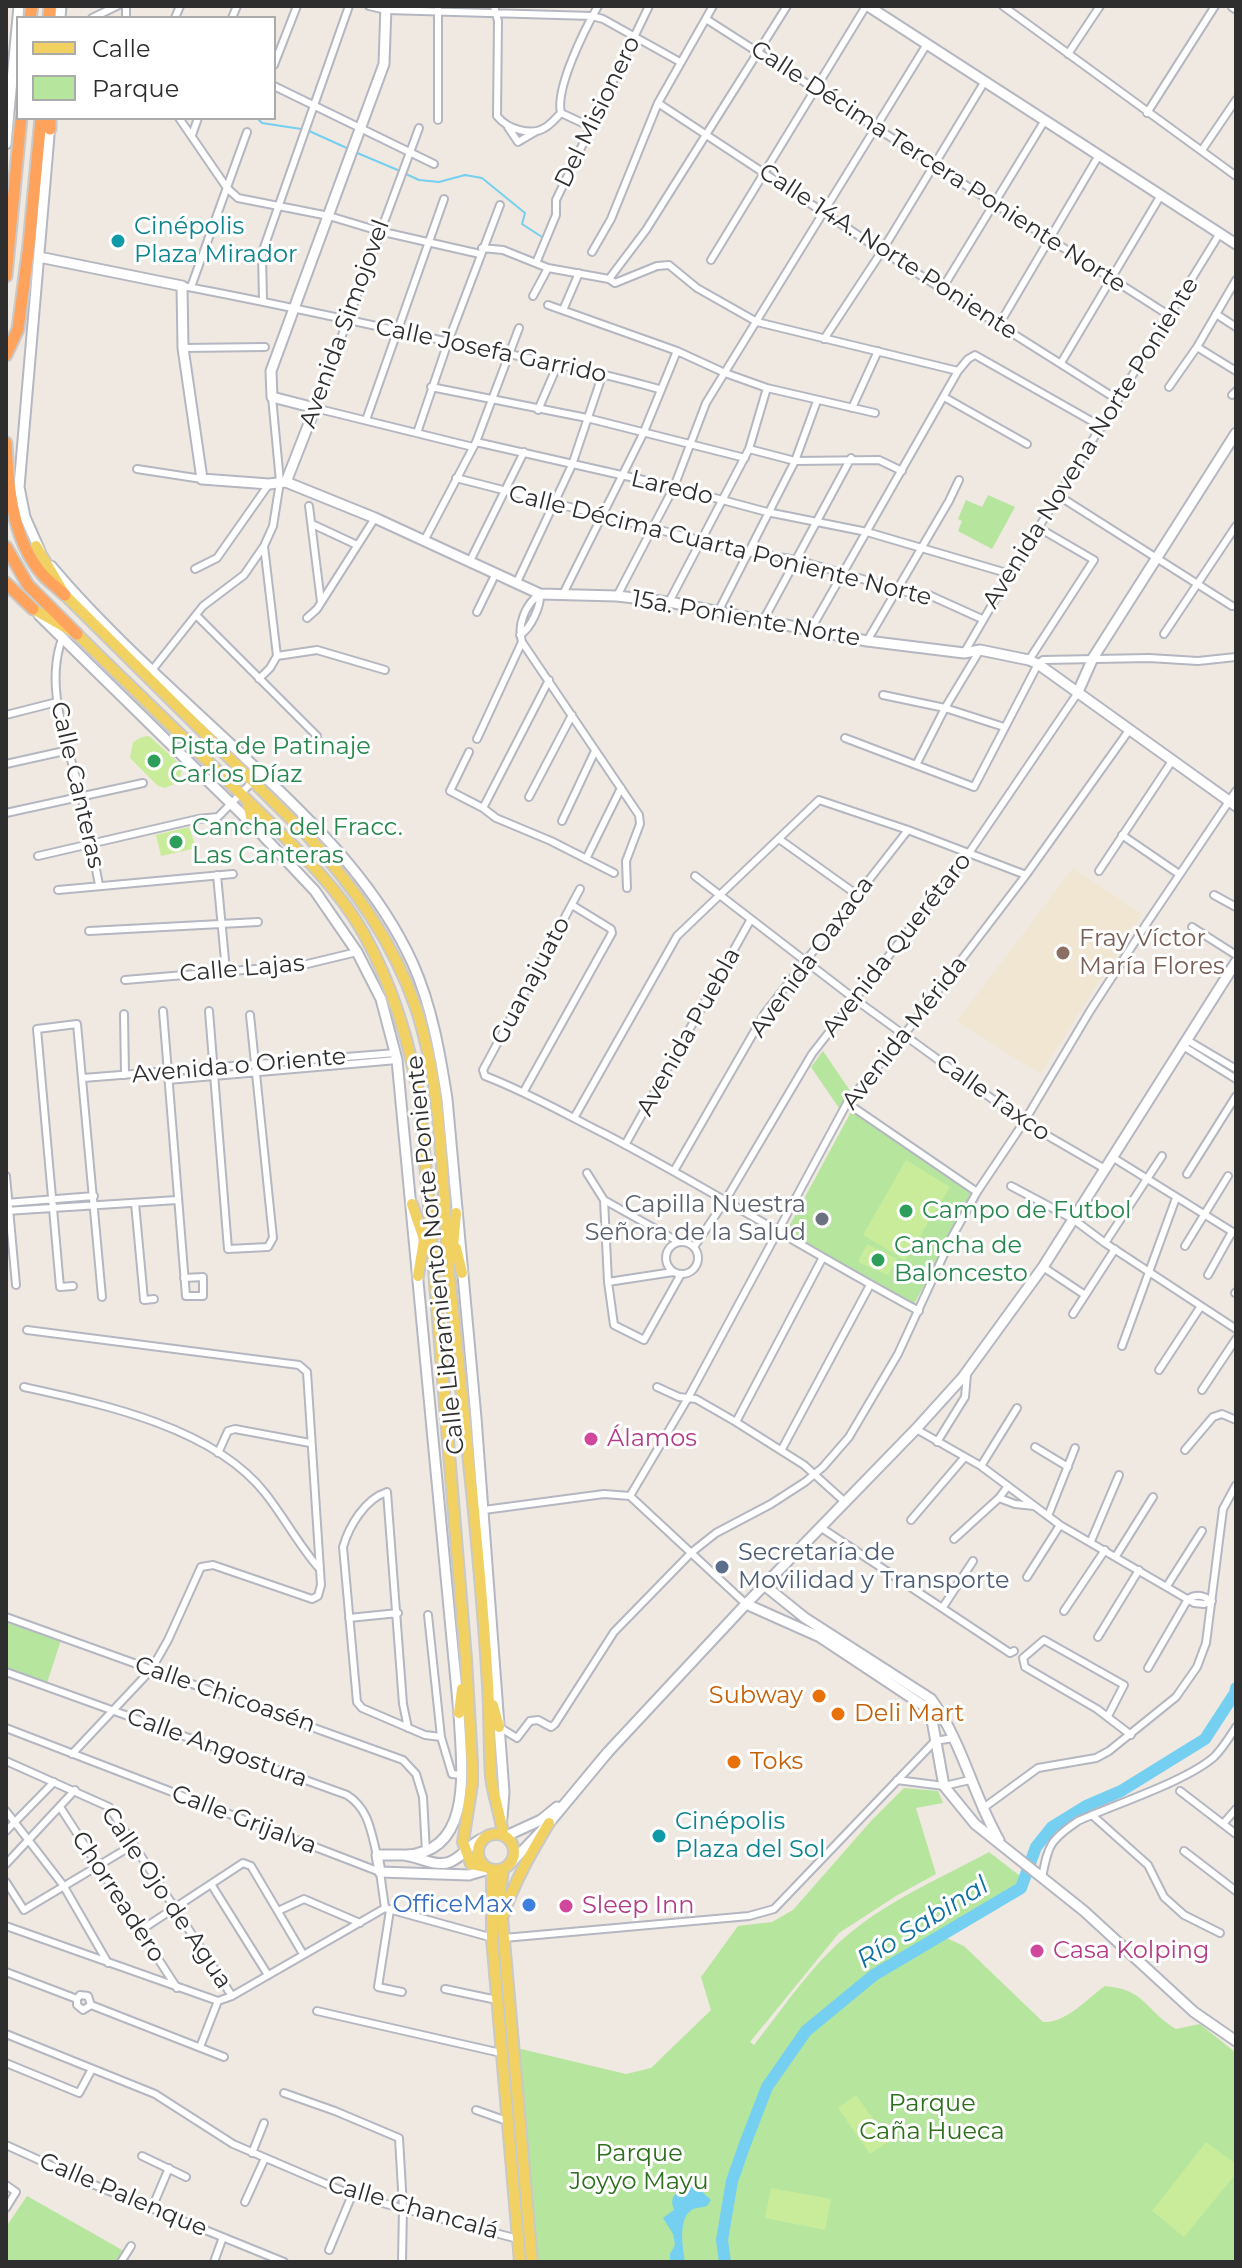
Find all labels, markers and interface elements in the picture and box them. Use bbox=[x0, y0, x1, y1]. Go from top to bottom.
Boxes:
legend bbox=[16, 16, 276, 120]
street label: Del Misionero bbox=[549, 32, 647, 192]
text: Calle bbox=[92, 34, 150, 63]
street label: Calle Décima Tercera Poniente Norte bbox=[745, 35, 1131, 299]
text: Parque bbox=[92, 74, 179, 103]
street label: Calle 14A. Norte Poniente bbox=[753, 158, 1023, 346]
place label: Cinépolis Plaza Mirador bbox=[134, 213, 298, 269]
street label: Avenida Simojovel bbox=[294, 216, 396, 432]
marker: Cinépolis Plaza Mirador bbox=[109, 232, 127, 250]
street label: Avenida Novena Norte Poniente bbox=[977, 272, 1205, 614]
street label: Calle Josefa Garrido bbox=[373, 312, 609, 390]
street label: Laredo bbox=[628, 465, 716, 511]
street label: Calle Décima Cuarta Poniente Norte bbox=[505, 479, 935, 613]
street label: 15a. Poniente Norte bbox=[629, 585, 863, 653]
street label: Calle Canteras bbox=[44, 699, 110, 871]
place label: Pista de Patinaje Carlos Díaz bbox=[170, 733, 371, 789]
marker: Pista de Patinaje Carlos Díaz bbox=[145, 752, 163, 770]
place label: Cancha del Fracc. Las Canteras bbox=[192, 814, 403, 870]
marker: Cancha del Fracc. Las Canteras bbox=[167, 833, 185, 851]
street label: Avenida Querétaro bbox=[816, 847, 978, 1043]
street label: Avenida Oaxaca bbox=[744, 871, 880, 1043]
street label: Guanajuato bbox=[485, 912, 577, 1050]
place label: Fray Víctor María Flores bbox=[1079, 925, 1225, 981]
street label: Avenida Puebla bbox=[631, 943, 747, 1121]
marker: Fray Víctor María Flores bbox=[1054, 944, 1072, 962]
street label: Calle Lajas bbox=[178, 949, 306, 989]
street label: Avenida Mérida bbox=[836, 951, 974, 1115]
street label: Avenida o Oriente bbox=[131, 1042, 347, 1090]
street label: Calle Taxco bbox=[930, 1048, 1056, 1148]
street label: Calle Libramiento Norte Poniente bbox=[401, 1054, 471, 1456]
place label: Capilla Nuestra Señora de la Salud bbox=[585, 1191, 806, 1247]
place label: Campo de Futbol bbox=[922, 1197, 1132, 1225]
marker: Campo de Futbol bbox=[897, 1202, 915, 1220]
marker: Capilla Nuestra Señora de la Salud bbox=[813, 1210, 831, 1228]
place label: Cancha de Baloncesto bbox=[894, 1232, 1028, 1288]
marker: Cancha de Baloncesto bbox=[869, 1251, 887, 1269]
place label: Álamos bbox=[607, 1425, 697, 1453]
marker: Álamos bbox=[582, 1430, 600, 1448]
place label: Secretaría de Movilidad y Transporte bbox=[738, 1539, 1010, 1595]
marker: Secretaría de Movilidad y Transporte bbox=[713, 1558, 731, 1576]
street label: Calle Chicoasén bbox=[131, 1651, 319, 1739]
place label: Subway bbox=[709, 1682, 803, 1710]
marker: Subway bbox=[810, 1687, 828, 1705]
place label: Deli Mart bbox=[854, 1700, 964, 1728]
street label: Calle Angostura bbox=[123, 1702, 311, 1794]
marker: Deli Mart bbox=[829, 1705, 847, 1723]
place label: Toks bbox=[750, 1748, 803, 1776]
marker: Toks bbox=[725, 1753, 743, 1771]
street label: Calle Grijalva bbox=[167, 1779, 321, 1861]
street label: Calle Ojo de Agua bbox=[94, 1801, 238, 1995]
place label: Cinépolis Plaza del Sol bbox=[675, 1808, 825, 1864]
street label: Chorreadero bbox=[65, 1826, 171, 1968]
marker: Cinépolis Plaza del Sol bbox=[650, 1827, 668, 1845]
water label: Río Sabinal bbox=[851, 1870, 995, 1976]
place label: OfficeMax bbox=[392, 1891, 513, 1919]
place label: Sleep Inn bbox=[582, 1892, 694, 1920]
marker: OfficeMax bbox=[520, 1896, 538, 1914]
marker: Sleep Inn bbox=[557, 1897, 575, 1915]
place label: Casa Kolping bbox=[1053, 1937, 1210, 1965]
marker: Casa Kolping bbox=[1028, 1942, 1046, 1960]
park label: Parque Caña Hueca bbox=[859, 2090, 1005, 2146]
park label: Parque Joyyo Mayu bbox=[569, 2140, 709, 2196]
street label: Calle Palenque bbox=[35, 2147, 211, 2243]
street label: Calle Chancalá bbox=[324, 2170, 502, 2246]

